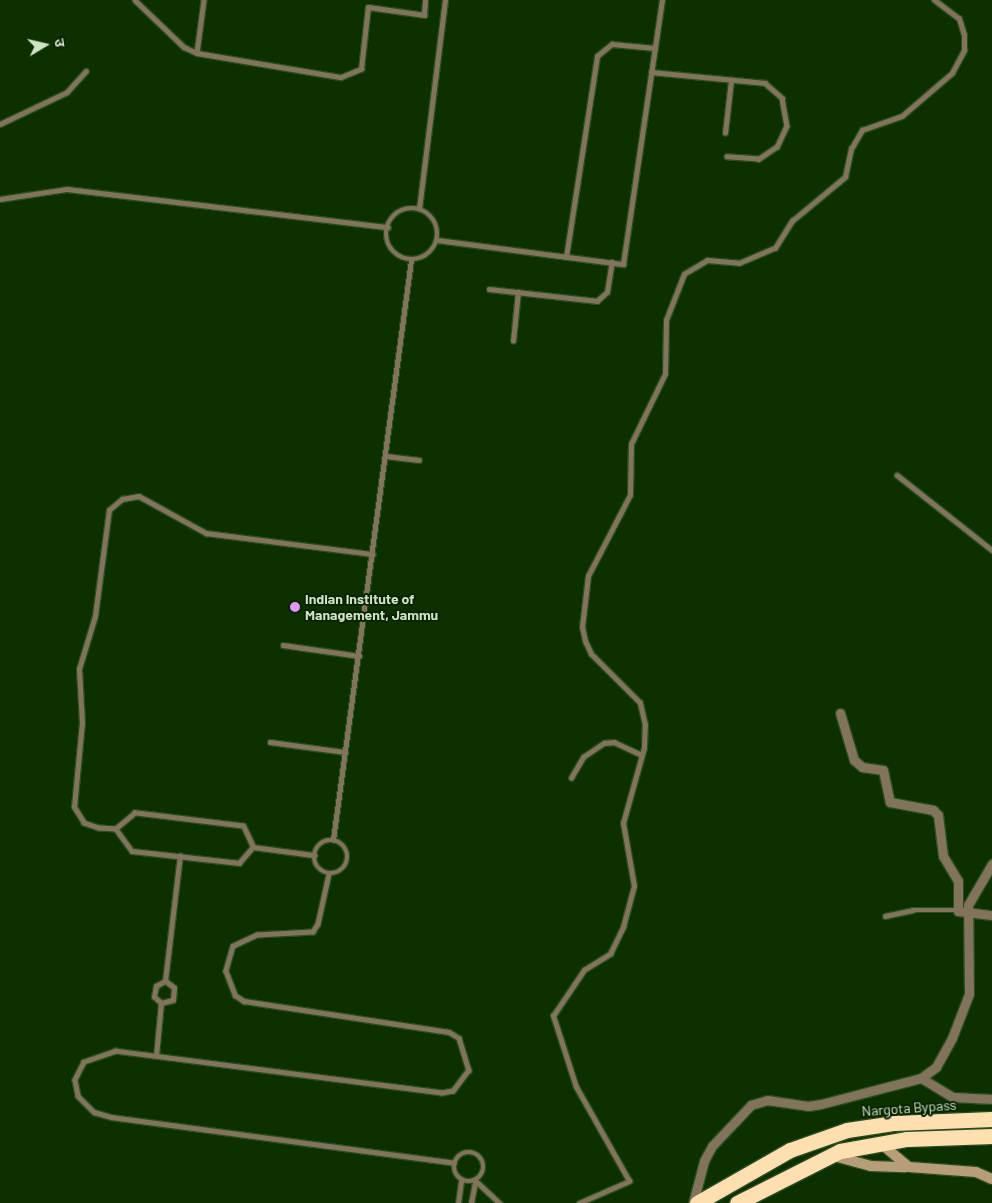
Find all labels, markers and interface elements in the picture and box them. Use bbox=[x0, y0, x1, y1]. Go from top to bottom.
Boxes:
north arrow bbox=[20, 20, 70, 70]
text: उ bbox=[51, 37, 69, 48]
place label: Indian Institute of Management, Jammu bbox=[305, 591, 438, 624]
marker: Indian Institute of Management, Jammu bbox=[289, 601, 301, 613]
street label: Nargota Bypass bbox=[861, 1096, 957, 1120]

